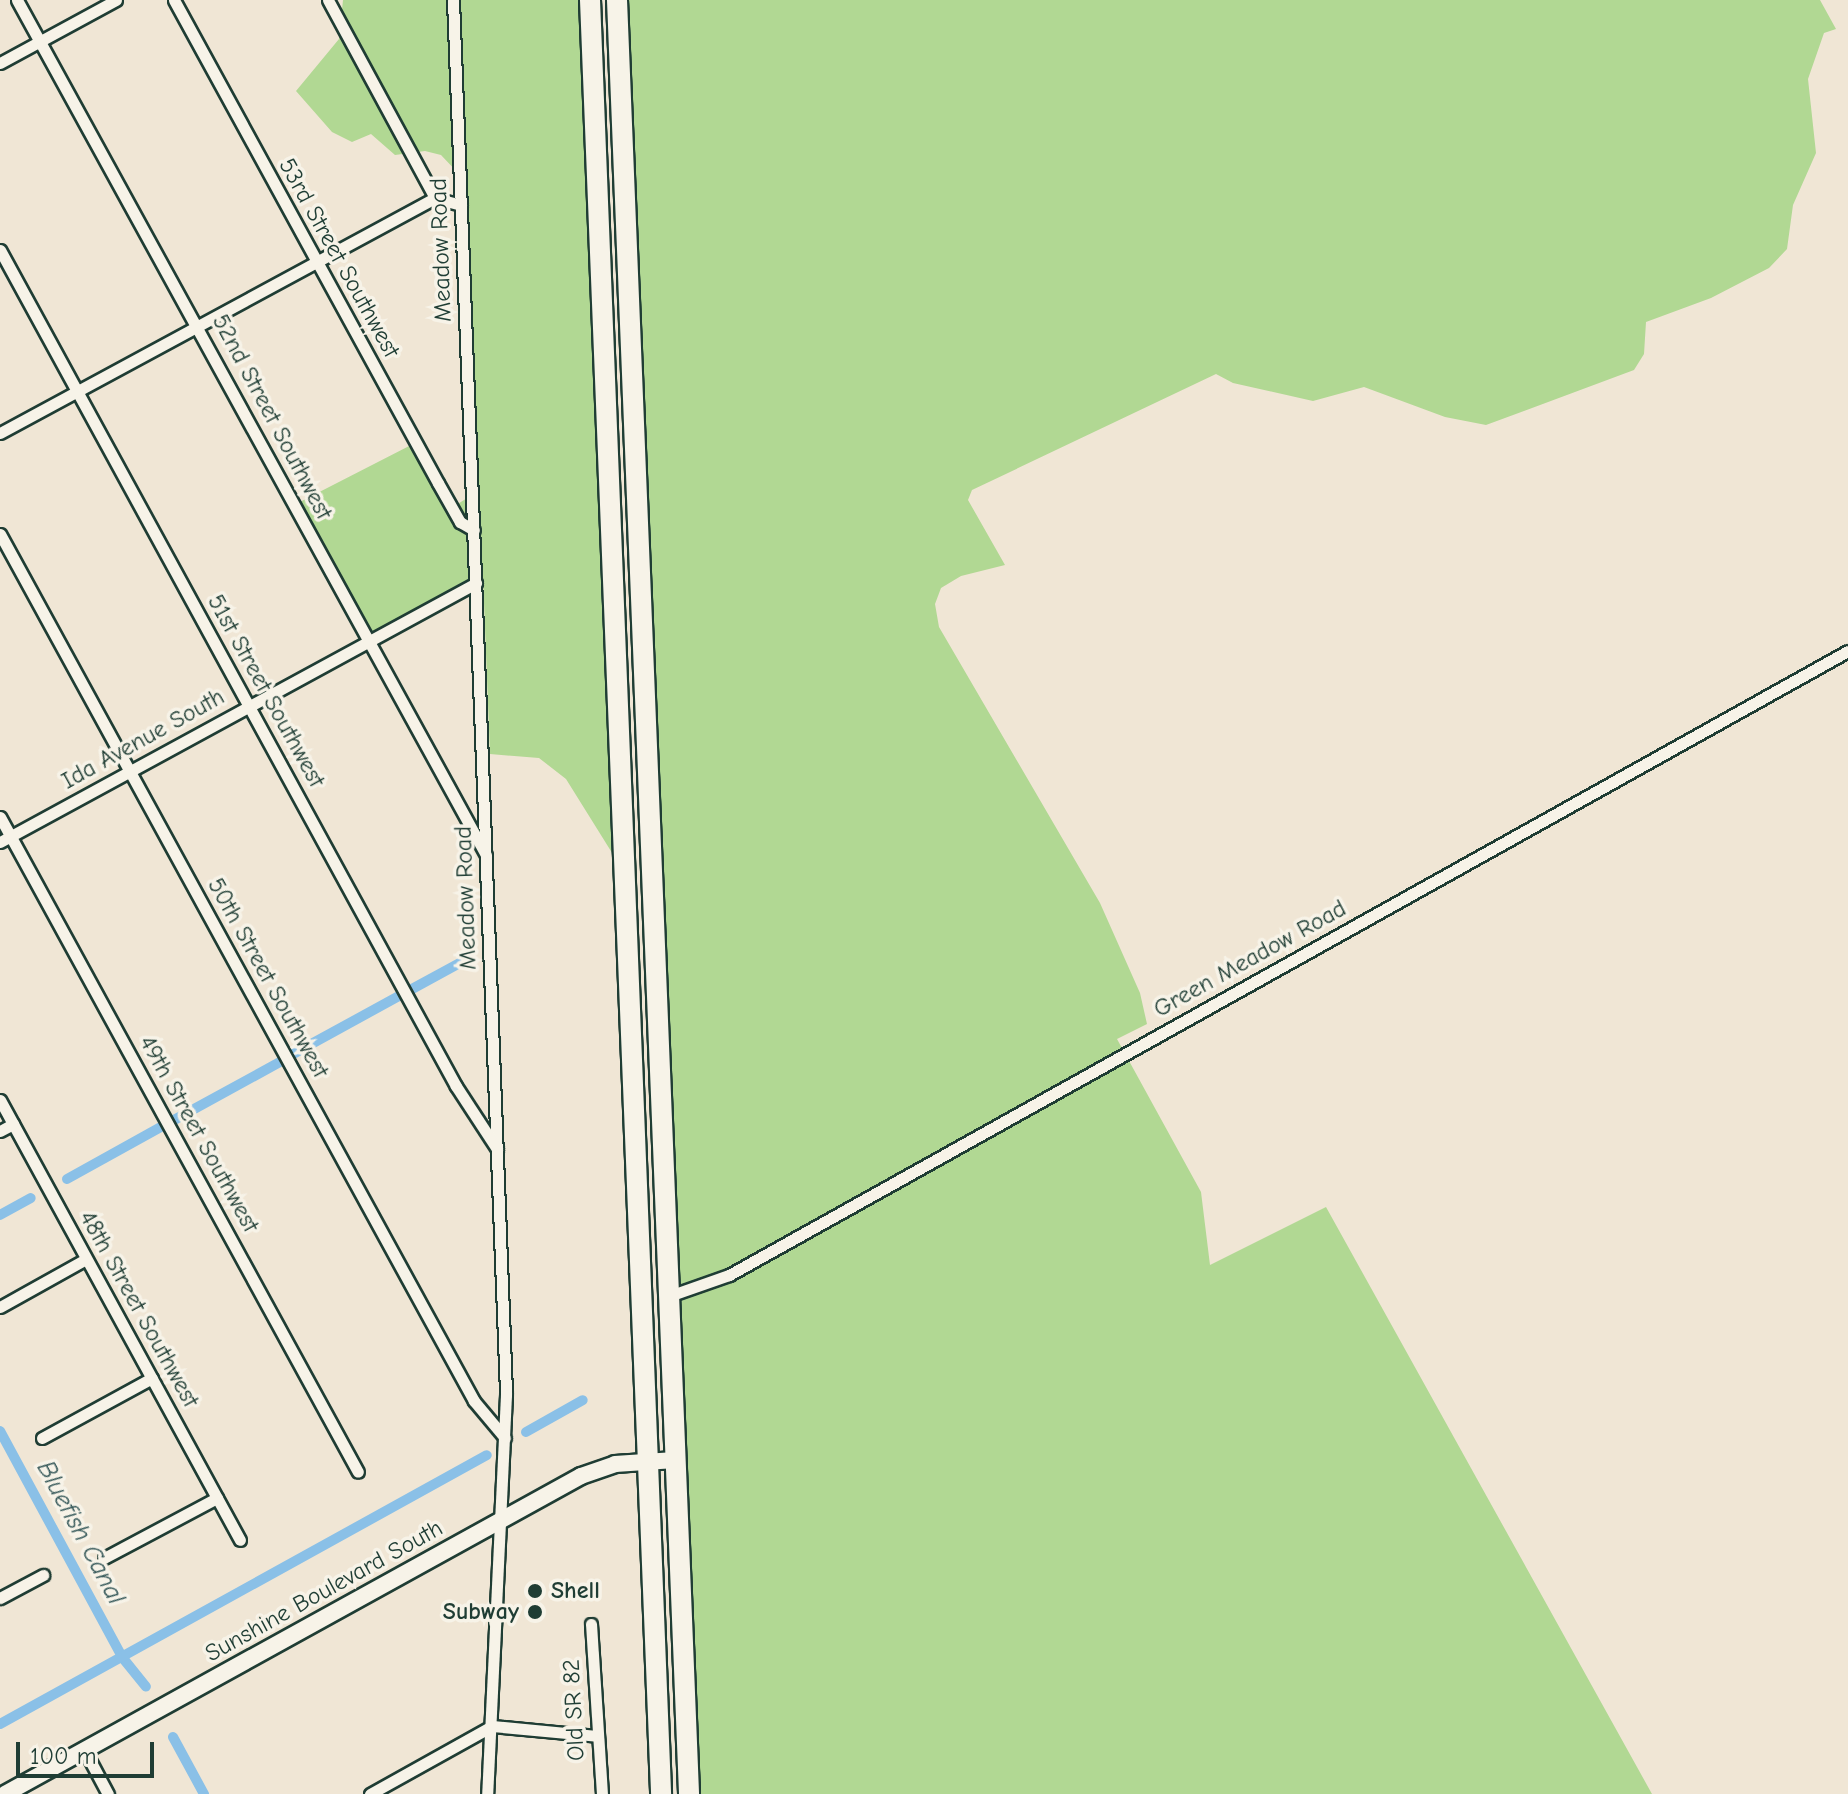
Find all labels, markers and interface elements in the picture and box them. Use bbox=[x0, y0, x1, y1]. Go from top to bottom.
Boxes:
street label: 53rd Street Southwest bbox=[272, 153, 406, 363]
street label: Meadow Road bbox=[424, 178, 458, 322]
street label: 52nd Street Southwest bbox=[206, 309, 338, 525]
street label: 51st Street Southwest bbox=[201, 589, 331, 793]
street label: Ida Avenue South bbox=[57, 682, 229, 796]
street label: Meadow Road bbox=[449, 826, 483, 970]
street label: 50th Street Southwest bbox=[201, 873, 335, 1083]
street label: Green Meadow Road bbox=[1149, 894, 1351, 1024]
street label: 49th Street Southwest bbox=[133, 1030, 265, 1238]
street label: 48th Street Southwest bbox=[73, 1206, 205, 1412]
water label: Bluefish Canal bbox=[29, 1456, 131, 1610]
street label: Sunshine Boulevard South bbox=[200, 1514, 448, 1668]
place label: Shell bbox=[551, 1577, 600, 1605]
marker: Shell bbox=[526, 1582, 544, 1600]
place label: Subway bbox=[443, 1598, 519, 1626]
marker: Subway bbox=[526, 1603, 544, 1621]
street label: Old SR 82 bbox=[557, 1658, 591, 1762]
scale bar bbox=[20, 1726, 158, 1776]
text: 100 m bbox=[30, 1742, 97, 1770]

